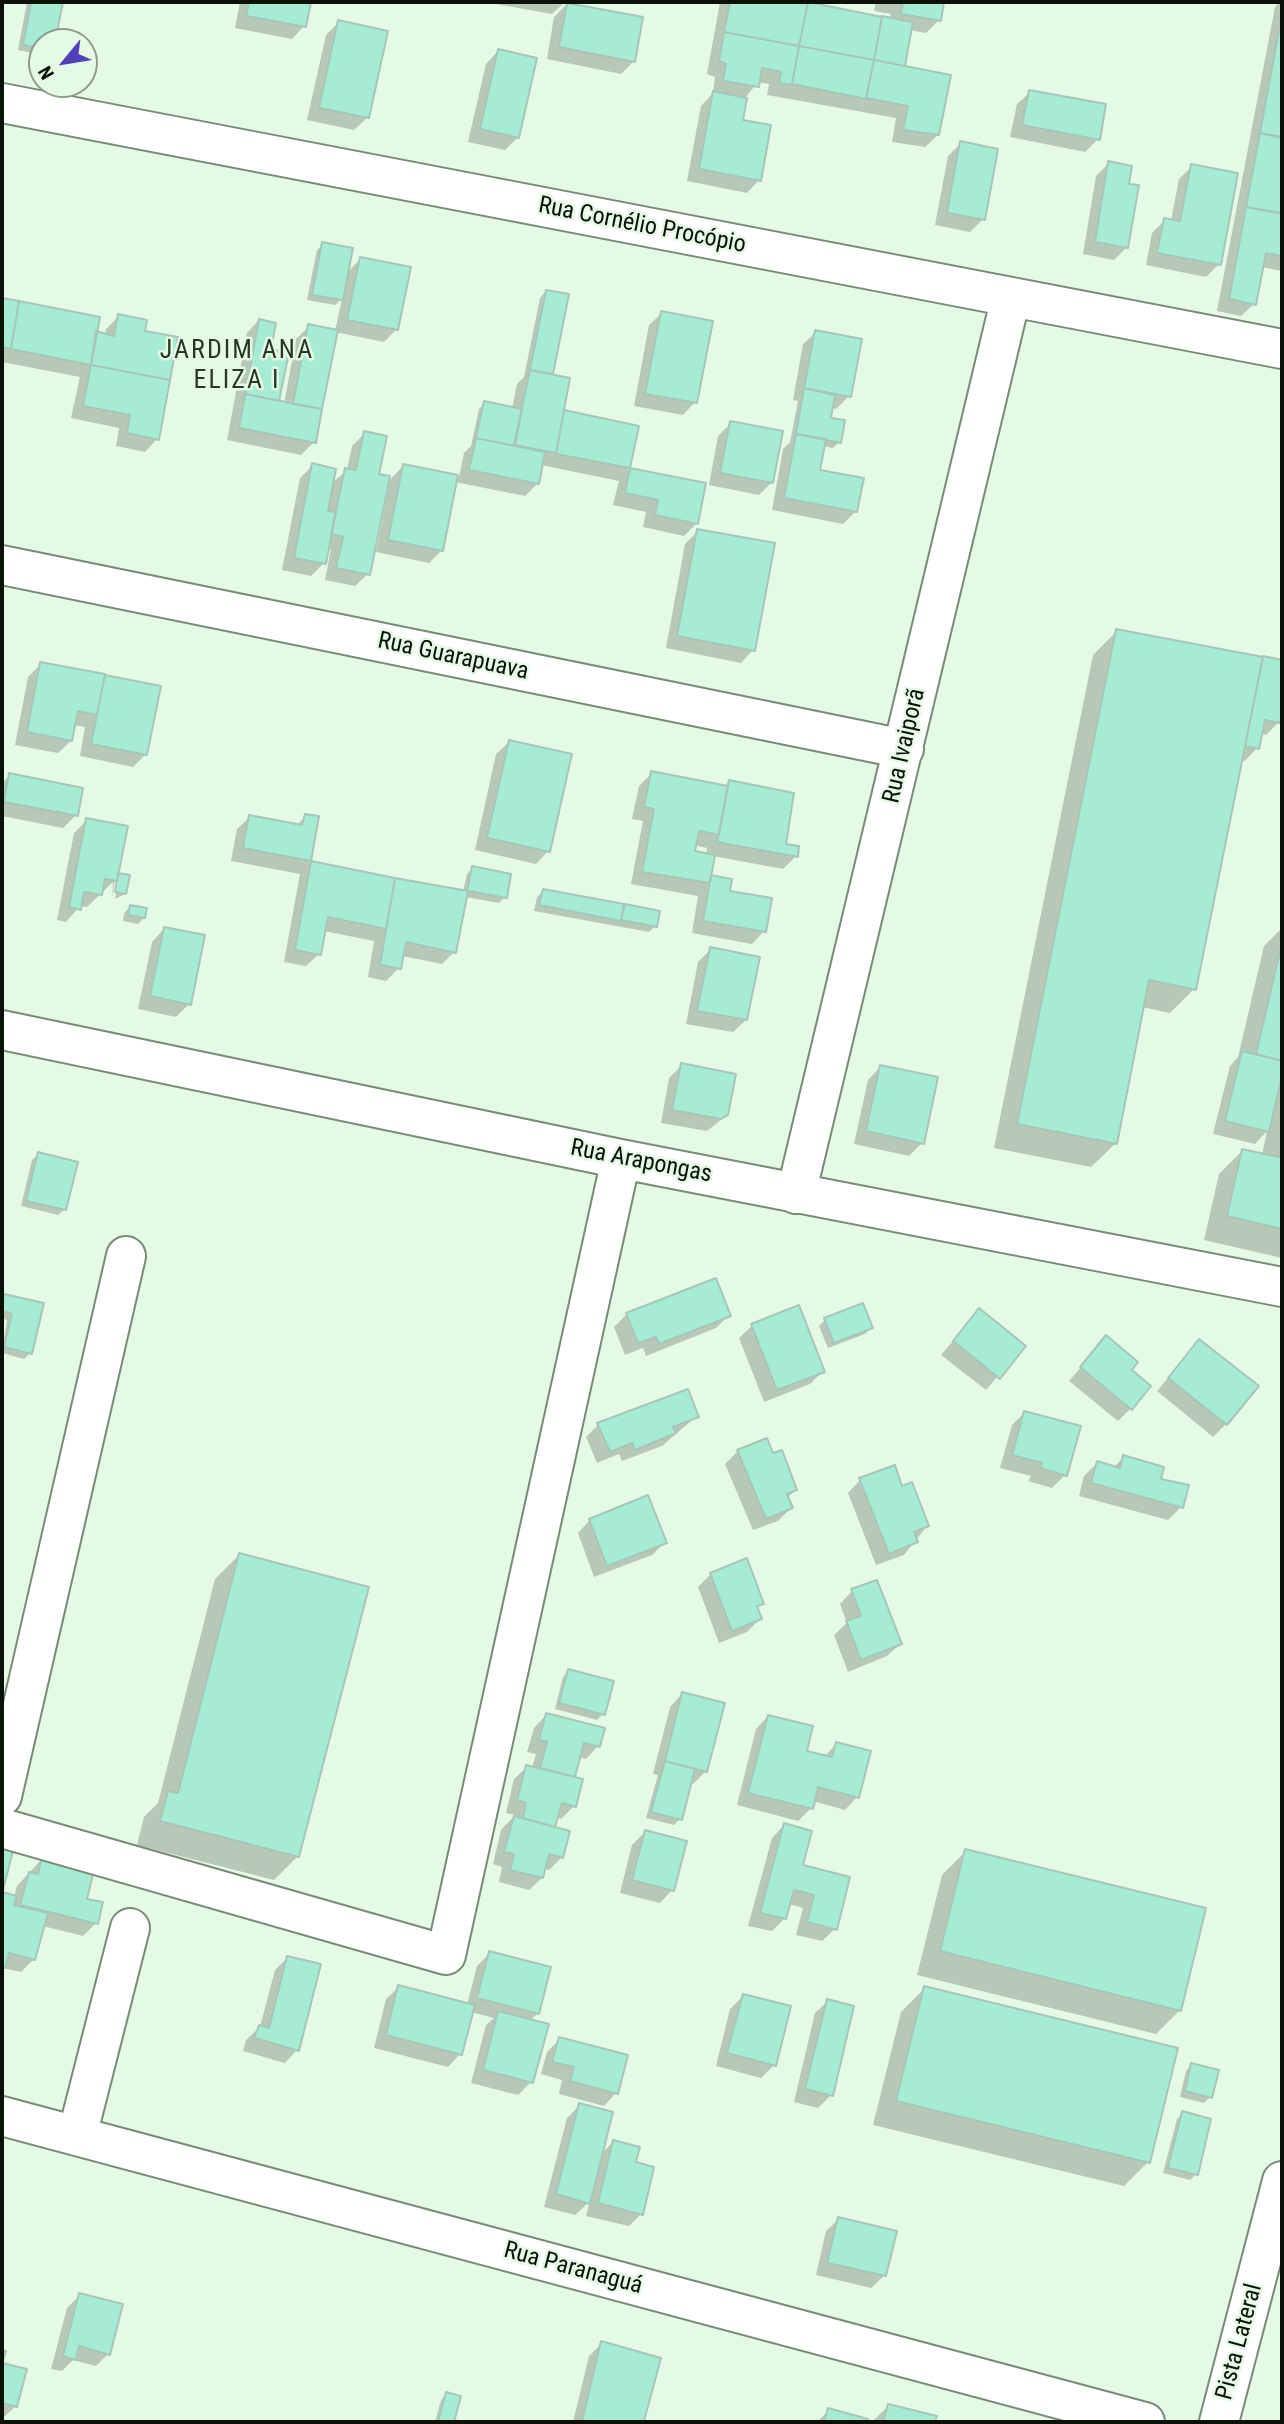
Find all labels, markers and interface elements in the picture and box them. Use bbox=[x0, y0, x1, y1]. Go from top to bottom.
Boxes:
north arrow bbox=[28, 28, 98, 98]
text: N bbox=[33, 62, 59, 84]
street label: Rua Cornélio Procópio bbox=[536, 192, 748, 260]
district label: JARDIM ANA ELIZA I bbox=[161, 335, 313, 396]
street label: Rua Guarapuava bbox=[375, 627, 531, 687]
street label: Rua Ivaiporã bbox=[878, 686, 932, 806]
street label: Rua Arapongas bbox=[568, 1134, 714, 1190]
street label: Rua Paranaguá bbox=[500, 2237, 646, 2301]
street label: Pista Lateral bbox=[1211, 2281, 1269, 2403]

